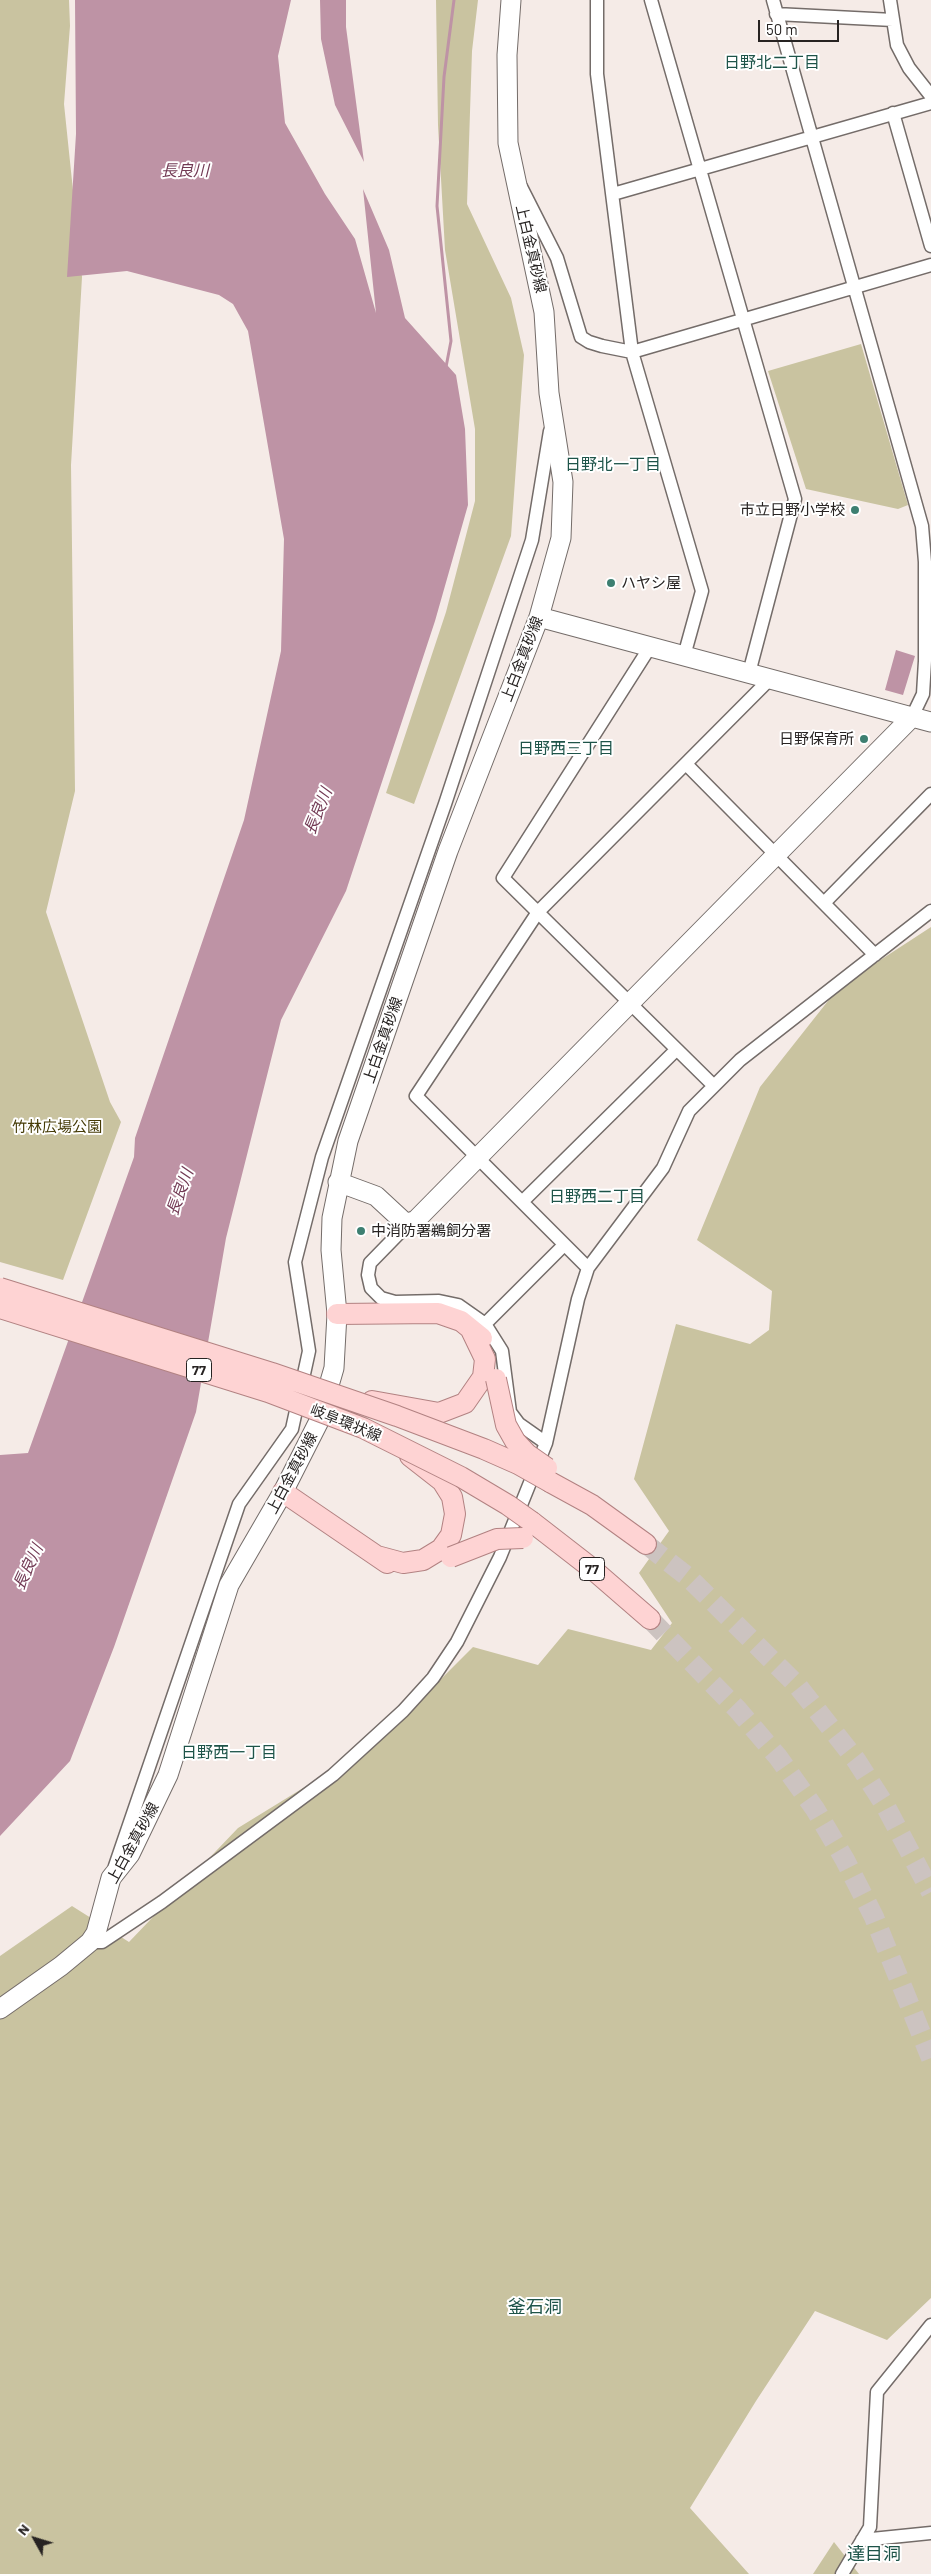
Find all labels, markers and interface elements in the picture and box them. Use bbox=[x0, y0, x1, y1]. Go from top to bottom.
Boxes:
scale bar bbox=[761, 10, 842, 42]
text: 50 m bbox=[766, 20, 798, 38]
district label: 日野北二丁目 bbox=[724, 53, 820, 73]
water label: 長良川 bbox=[161, 161, 209, 181]
street label: 上白金真砂線 bbox=[512, 203, 550, 295]
district label: 日野北一丁目 bbox=[565, 455, 661, 475]
place label: 市立日野小学校 bbox=[740, 501, 845, 519]
marker: 市立日野小学校 bbox=[849, 504, 861, 516]
place label: ハヤシ屋 bbox=[621, 574, 681, 592]
marker: ハヤシ屋 bbox=[605, 577, 617, 589]
street label: 上白金真砂線 bbox=[497, 614, 547, 704]
place label: 日野保育所 bbox=[779, 730, 854, 748]
marker: 日野保育所 bbox=[858, 733, 870, 745]
district label: 日野西三丁目 bbox=[518, 739, 614, 759]
water label: 長良川 bbox=[300, 785, 336, 837]
street label: 上白金真砂線 bbox=[360, 995, 406, 1085]
park label: 竹林広場公園 bbox=[12, 1118, 102, 1136]
water label: 長良川 bbox=[163, 1166, 197, 1218]
district label: 日野西二丁目 bbox=[549, 1187, 645, 1207]
place label: 中消防署鵜飼分署 bbox=[371, 1222, 491, 1240]
marker: 中消防署鵜飼分署 bbox=[355, 1225, 367, 1237]
road number: 77 bbox=[186, 1358, 212, 1382]
street label: 岐阜環状線 bbox=[308, 1401, 384, 1445]
street label: 上白金真砂線 bbox=[263, 1429, 321, 1517]
water label: 長良川 bbox=[9, 1541, 47, 1593]
road number: 77 bbox=[580, 1558, 604, 1580]
district label: 日野西一丁目 bbox=[181, 1743, 277, 1763]
street label: 上白金真砂線 bbox=[103, 1799, 163, 1887]
district label: 釜石洞 bbox=[508, 2296, 562, 2318]
north arrow bbox=[10, 2514, 60, 2564]
text: N bbox=[13, 2520, 32, 2538]
district label: 達目洞 bbox=[847, 2543, 901, 2565]

